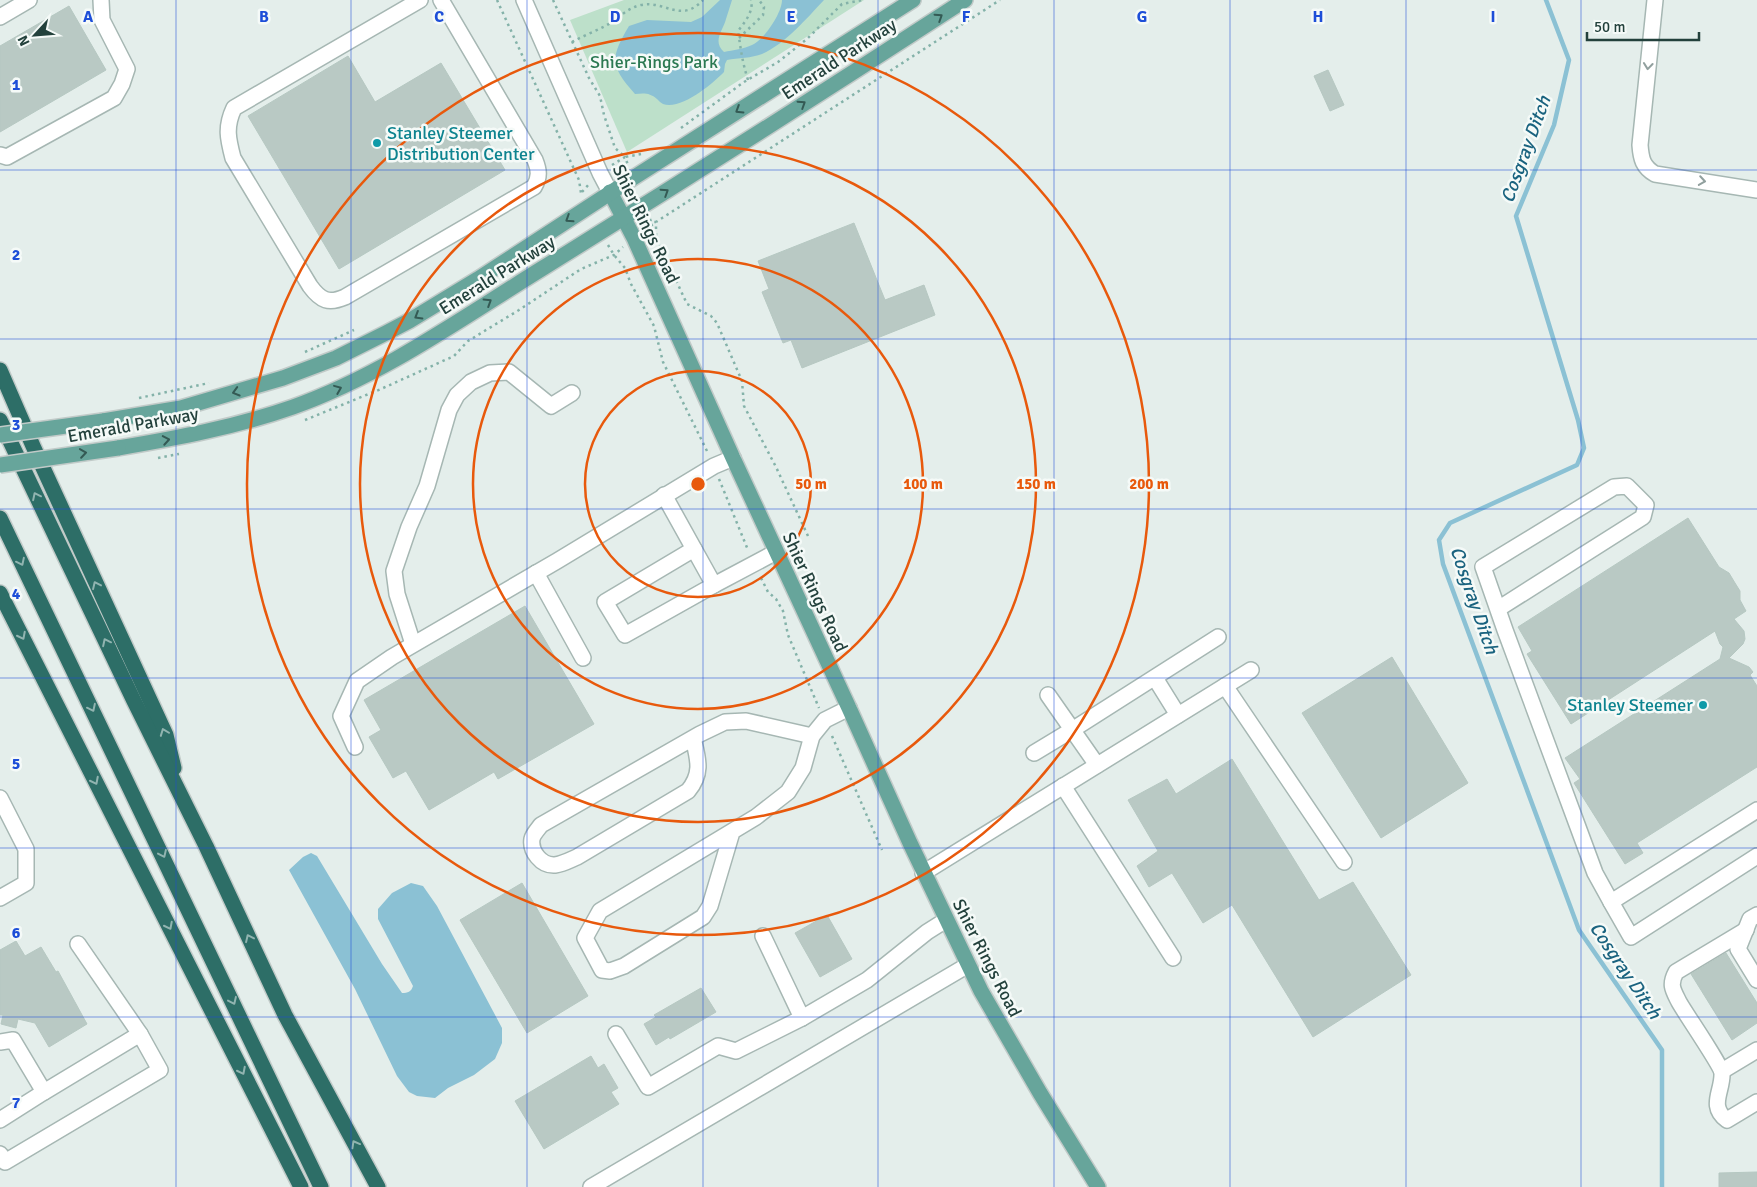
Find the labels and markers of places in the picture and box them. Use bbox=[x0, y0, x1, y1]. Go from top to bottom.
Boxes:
place label: Stanley Steemer Distribution Center bbox=[387, 122, 535, 165]
marker: Stanley Steemer Distribution Center bbox=[371, 137, 383, 149]
centre of rings bbox=[689, 475, 707, 493]
place label: Stanley Steemer bbox=[1567, 694, 1693, 716]
marker: Stanley Steemer bbox=[1697, 699, 1709, 711]

